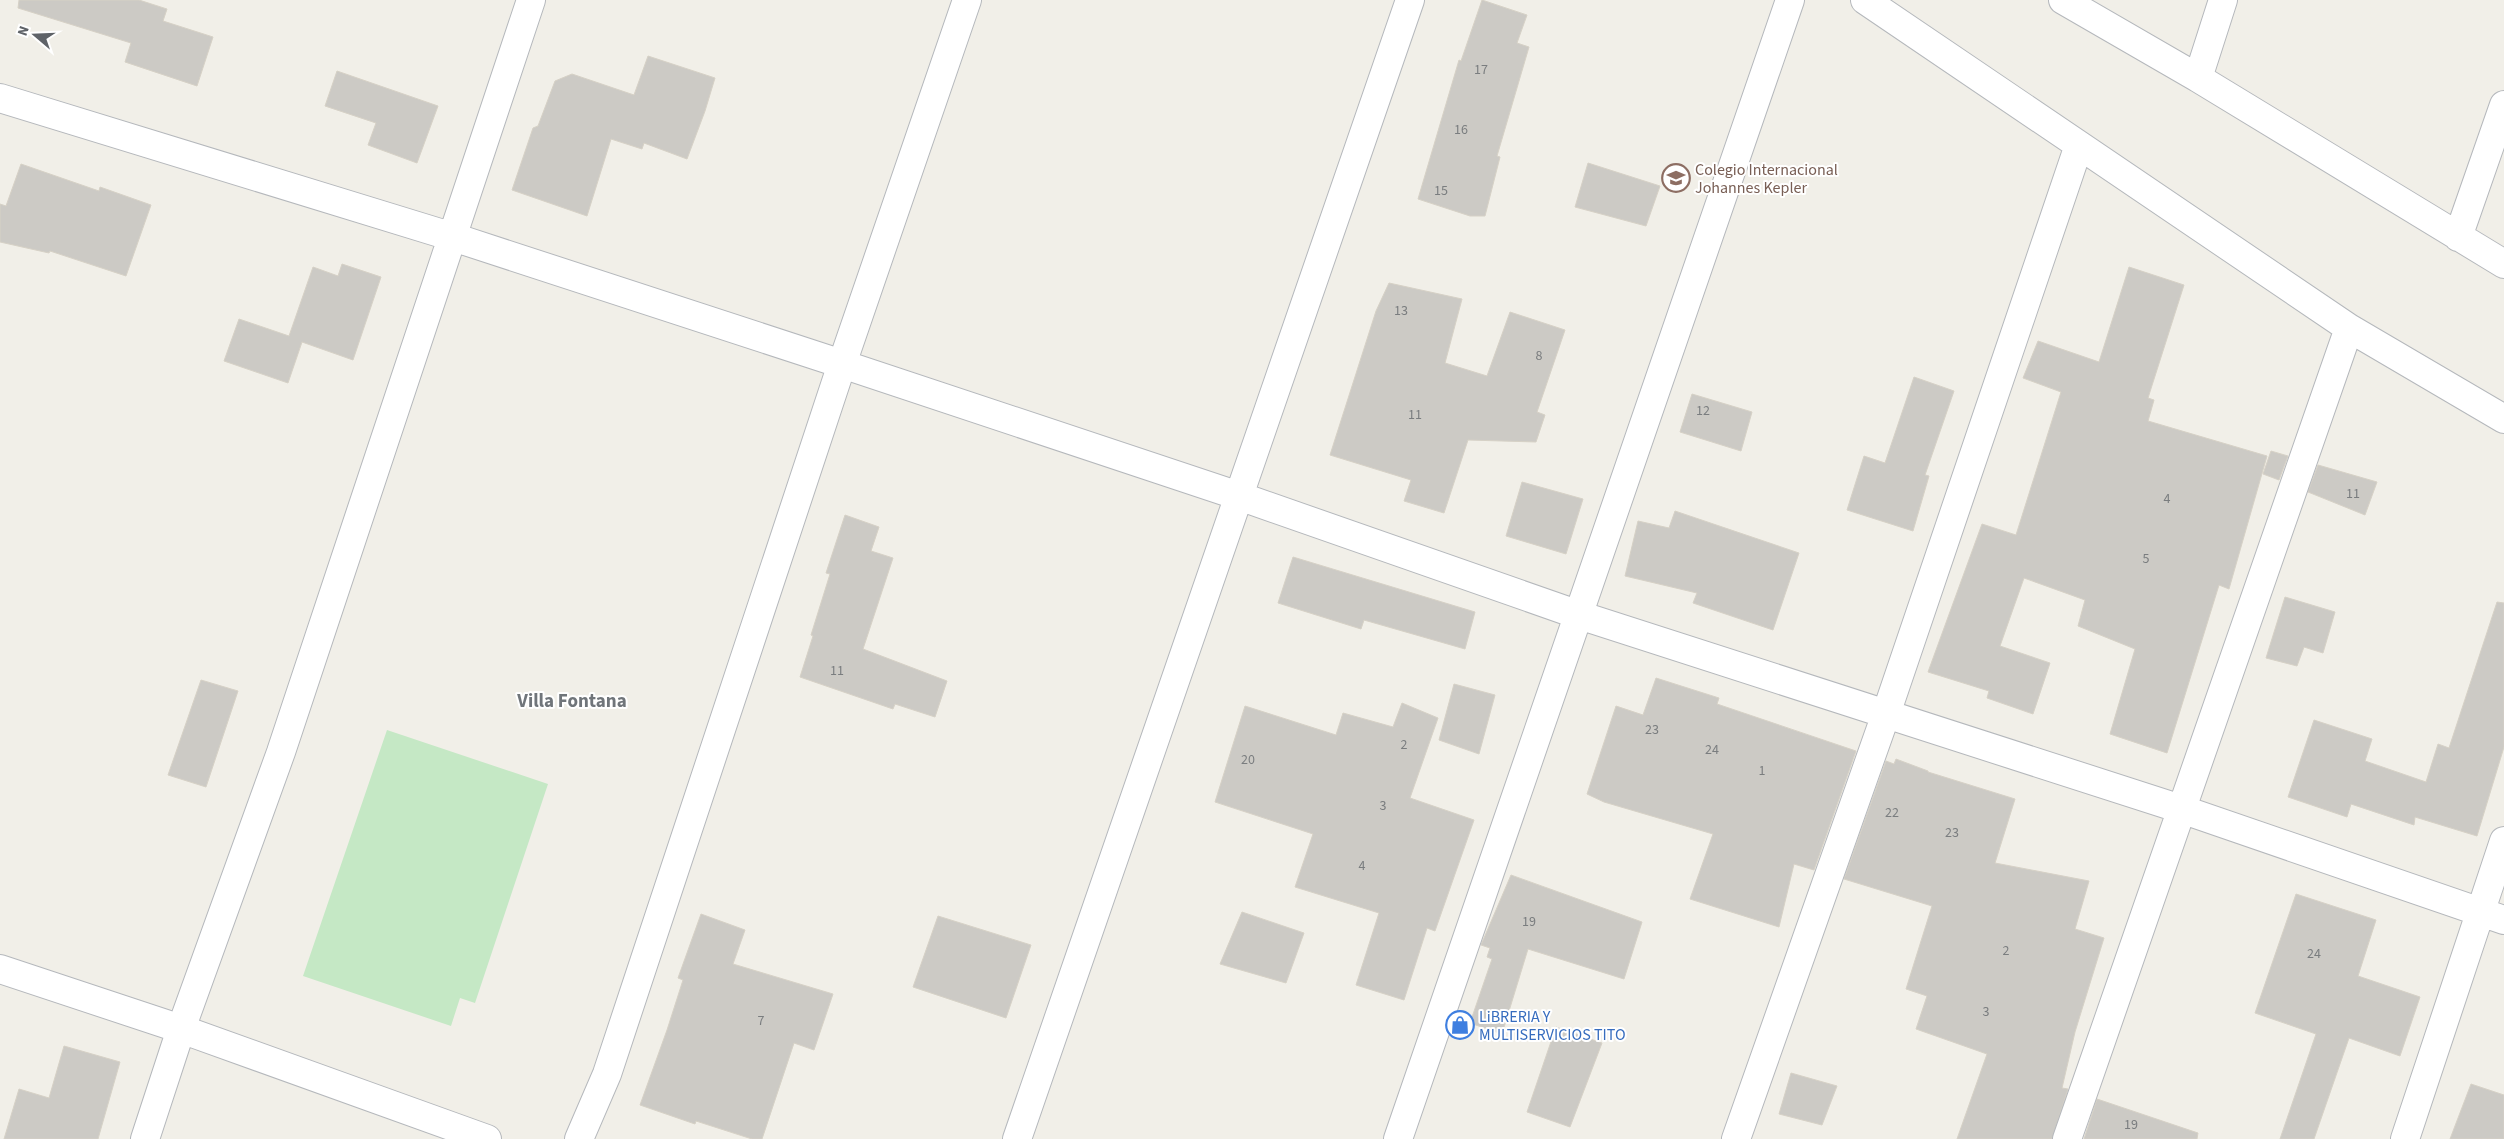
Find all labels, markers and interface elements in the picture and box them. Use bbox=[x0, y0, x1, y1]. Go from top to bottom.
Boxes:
north arrow bbox=[10, 10, 60, 60]
text: N bbox=[13, 23, 35, 39]
house number: 17 bbox=[1474, 60, 1488, 80]
house number: 16 bbox=[1454, 120, 1468, 140]
place label: Colegio Internacional Johannes Kepler bbox=[1695, 159, 1838, 199]
school or university icon: Colegio Internacional Johannes Kepler bbox=[1661, 163, 1691, 193]
house number: 15 bbox=[1434, 181, 1448, 201]
house number: 13 bbox=[1394, 301, 1408, 321]
house number: 8 bbox=[1536, 346, 1543, 366]
house number: 12 bbox=[1696, 401, 1710, 421]
house number: 11 bbox=[1408, 405, 1422, 425]
house number: 11 bbox=[2346, 484, 2360, 504]
house number: 4 bbox=[2164, 489, 2171, 509]
house number: 5 bbox=[2143, 549, 2150, 569]
house number: 11 bbox=[830, 661, 844, 681]
district label: Villa Fontana bbox=[516, 688, 627, 715]
house number: 23 bbox=[1645, 720, 1659, 740]
house number: 2 bbox=[1401, 735, 1408, 755]
house number: 24 bbox=[1705, 740, 1719, 760]
house number: 20 bbox=[1241, 750, 1255, 770]
house number: 1 bbox=[1759, 761, 1766, 781]
house number: 3 bbox=[1380, 796, 1387, 816]
house number: 22 bbox=[1885, 803, 1899, 823]
house number: 23 bbox=[1945, 823, 1959, 843]
house number: 4 bbox=[1359, 856, 1366, 876]
house number: 19 bbox=[1522, 912, 1536, 932]
house number: 2 bbox=[2003, 941, 2010, 961]
house number: 24 bbox=[2307, 944, 2321, 964]
house number: 3 bbox=[1983, 1002, 1990, 1022]
place label: LiBRERIA Y MULTISERVICIOS TITO bbox=[1479, 1006, 1626, 1046]
shop icon: LiBRERIA Y MULTISERVICIOS TITO bbox=[1445, 1010, 1475, 1040]
house number: 7 bbox=[758, 1011, 765, 1031]
house number: 19 bbox=[2124, 1115, 2138, 1135]

